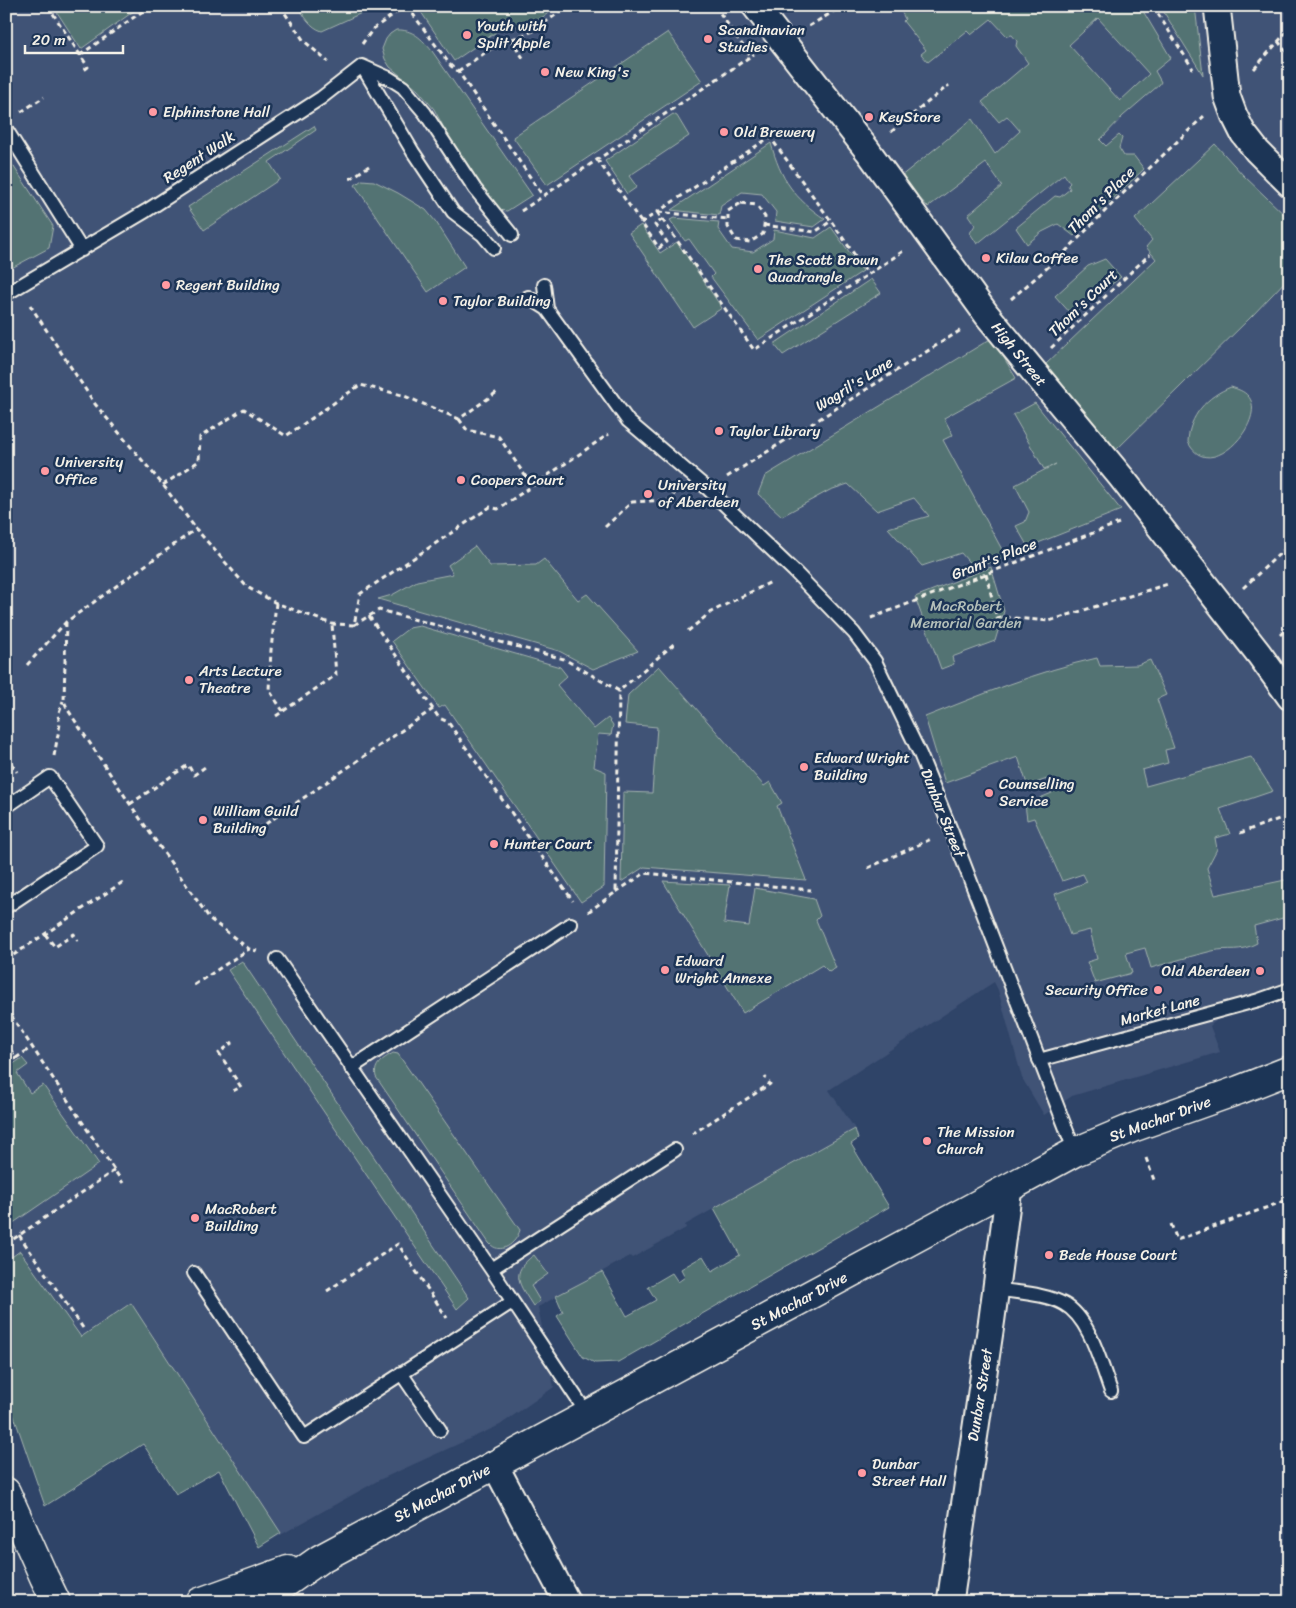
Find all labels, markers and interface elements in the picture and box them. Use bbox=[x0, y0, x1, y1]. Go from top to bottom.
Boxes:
place label: Youth with Split Apple bbox=[477, 13, 551, 56]
place label: Scandinavian Studies bbox=[718, 17, 805, 60]
scale bar bbox=[25, 22, 122, 54]
text: 20 m bbox=[32, 27, 66, 53]
marker: Youth with Split Apple bbox=[461, 29, 473, 41]
marker: Scandinavian Studies bbox=[702, 33, 714, 45]
place label: New King's bbox=[555, 59, 629, 85]
marker: New King's bbox=[539, 66, 551, 78]
place label: Elphinstone Hall bbox=[163, 99, 271, 125]
place label: KeyStore bbox=[879, 104, 941, 130]
marker: Elphinstone Hall bbox=[147, 106, 159, 118]
marker: KeyStore bbox=[863, 111, 875, 123]
place label: Old Brewery bbox=[734, 119, 815, 145]
street label: Regent Walk bbox=[158, 124, 240, 190]
marker: Old Brewery bbox=[718, 126, 730, 138]
street label: Thom's Place bbox=[1061, 160, 1141, 240]
place label: Kilau Coffee bbox=[996, 245, 1078, 271]
place label: The Scott Brown Quadrangle bbox=[768, 247, 878, 290]
marker: Kilau Coffee bbox=[980, 252, 992, 264]
marker: The Scott Brown Quadrangle bbox=[752, 263, 764, 275]
street label: Thom's Court bbox=[1042, 263, 1124, 343]
place label: Regent Building bbox=[176, 272, 280, 298]
marker: Regent Building bbox=[160, 279, 172, 291]
place label: Taylor Building bbox=[453, 288, 551, 314]
marker: Taylor Building bbox=[437, 295, 449, 307]
street label: High Street bbox=[984, 316, 1054, 393]
street label: Wagril's Lane bbox=[810, 350, 898, 418]
place label: Taylor Library bbox=[729, 418, 820, 444]
marker: Taylor Library bbox=[713, 425, 725, 437]
place label: University Office bbox=[55, 449, 124, 492]
marker: University Office bbox=[39, 465, 51, 477]
place label: Coopers Court bbox=[471, 467, 565, 493]
place label: University of Aberdeen bbox=[658, 472, 739, 515]
marker: Coopers Court bbox=[455, 474, 467, 486]
marker: University of Aberdeen bbox=[642, 488, 654, 500]
street label: Grant's Place bbox=[947, 531, 1041, 587]
park label: MacRobert Memorial Garden bbox=[910, 593, 1022, 636]
place label: Arts Lecture Theatre bbox=[198, 658, 282, 701]
marker: Arts Lecture Theatre bbox=[183, 674, 195, 686]
place label: Edward Wright Building bbox=[814, 745, 910, 788]
marker: Edward Wright Building bbox=[798, 761, 810, 773]
street label: Dunbar Street bbox=[913, 765, 973, 862]
place label: Counselling Service bbox=[999, 771, 1075, 814]
marker: Counselling Service bbox=[983, 787, 995, 799]
place label: William Guild Building bbox=[213, 798, 299, 841]
marker: William Guild Building bbox=[197, 814, 209, 826]
place label: Hunter Court bbox=[504, 831, 593, 857]
marker: Hunter Court bbox=[488, 838, 500, 850]
place label: Edward Wright Annexe bbox=[675, 948, 772, 991]
place label: Old Aberdeen bbox=[1162, 958, 1250, 984]
marker: Edward Wright Annexe bbox=[659, 964, 671, 976]
marker: Old Aberdeen bbox=[1254, 965, 1266, 977]
place label: Security Office bbox=[1045, 977, 1148, 1003]
marker: Security Office bbox=[1152, 984, 1164, 996]
street label: Market Lane bbox=[1117, 987, 1203, 1033]
street label: St Machar Drive bbox=[1105, 1088, 1215, 1150]
place label: The Mission Church bbox=[937, 1119, 1015, 1162]
marker: The Mission Church bbox=[921, 1135, 933, 1147]
place label: MacRobert Building bbox=[205, 1196, 277, 1239]
marker: MacRobert Building bbox=[189, 1212, 201, 1224]
place label: Bede House Court bbox=[1059, 1242, 1178, 1268]
marker: Bede House Court bbox=[1043, 1249, 1055, 1261]
street label: St Machar Drive bbox=[746, 1264, 853, 1338]
street label: Dunbar Street bbox=[960, 1346, 1000, 1443]
place label: Dunbar Street Hall bbox=[872, 1451, 947, 1494]
street label: St Machar Drive bbox=[389, 1456, 496, 1530]
marker: Dunbar Street Hall bbox=[856, 1467, 868, 1479]

